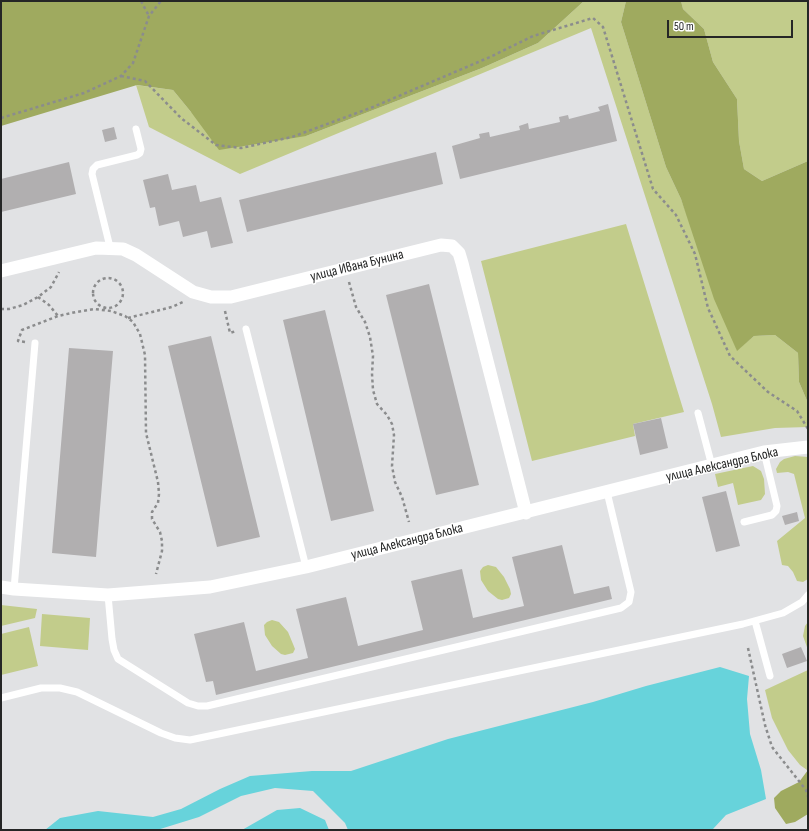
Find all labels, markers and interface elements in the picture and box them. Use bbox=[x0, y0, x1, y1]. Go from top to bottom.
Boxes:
scale bar bbox=[669, 12, 795, 38]
text: 50 m bbox=[674, 19, 694, 34]
street label: улица Ивана Бунина bbox=[309, 246, 405, 286]
street label: улица Александра Блока bbox=[664, 444, 780, 486]
street label: улица Александра Блока bbox=[349, 520, 465, 564]

